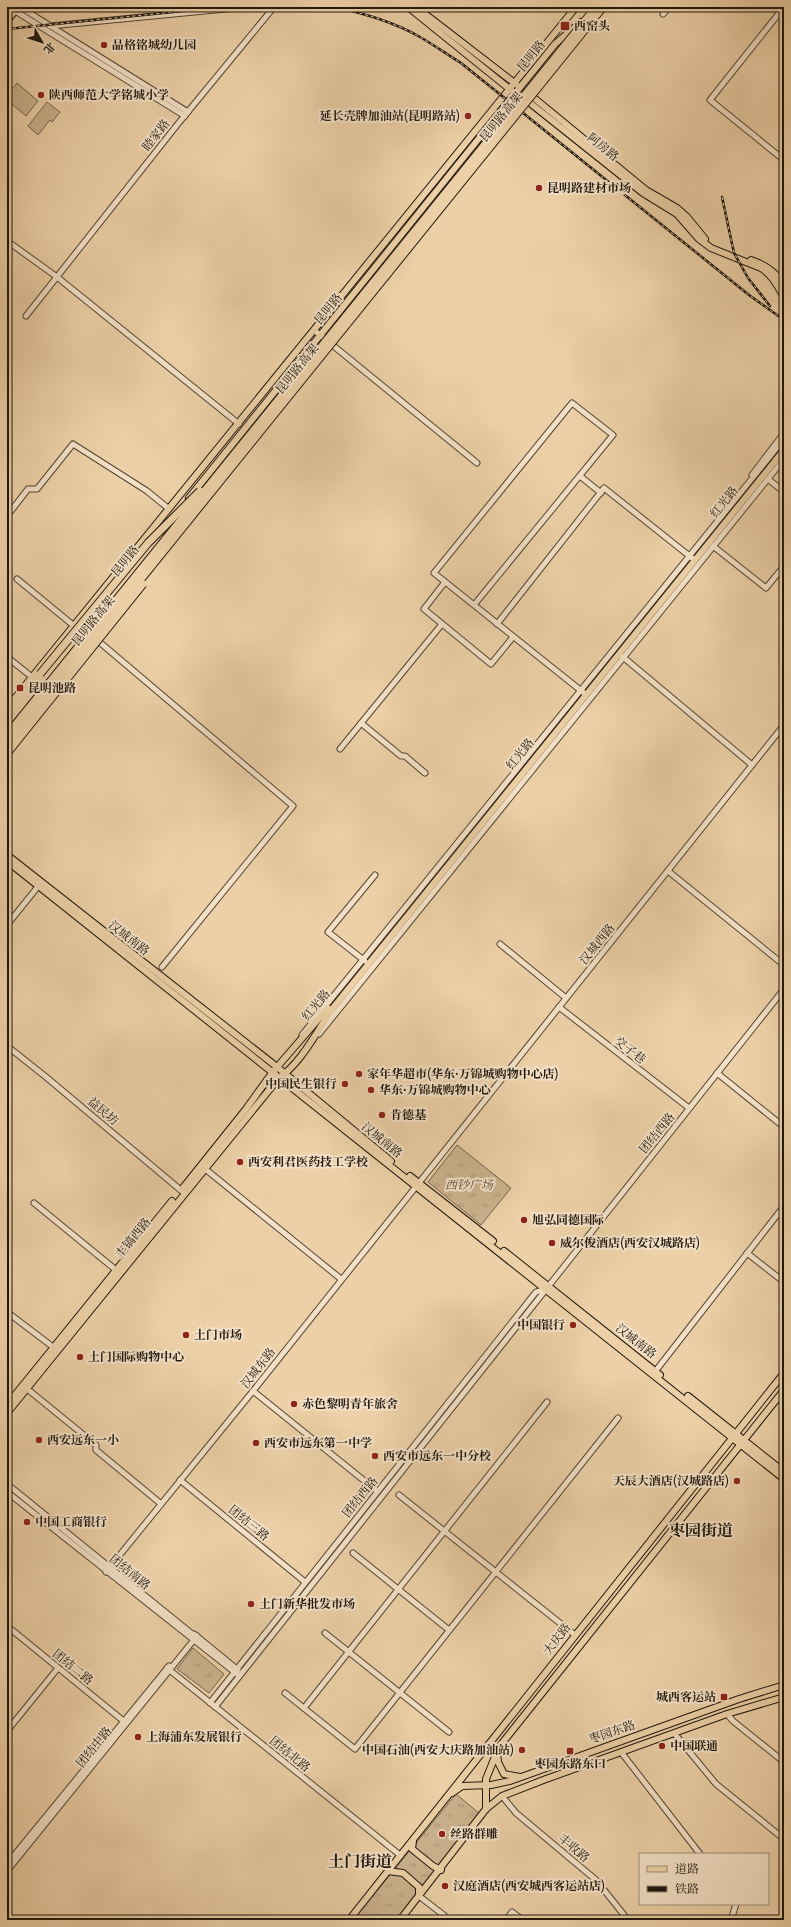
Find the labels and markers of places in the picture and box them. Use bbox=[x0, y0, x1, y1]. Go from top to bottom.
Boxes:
place label: 西窑头 bbox=[574, 18, 610, 34]
marker: 西窑头 bbox=[559, 20, 571, 32]
place label: 品格铭城幼儿园 bbox=[112, 37, 196, 53]
marker: 品格铭城幼儿园 bbox=[99, 40, 109, 50]
place label: 陕西师范大学铭城小学 bbox=[49, 87, 169, 103]
marker: 陕西师范大学铭城小学 bbox=[36, 90, 46, 100]
place label: 延长壳牌加油站(昆明路站) bbox=[320, 108, 460, 124]
marker: 延长壳牌加油站(昆明路站) bbox=[463, 111, 473, 121]
place label: 昆明路建材市场 bbox=[547, 180, 631, 196]
marker: 昆明路建材市场 bbox=[534, 183, 544, 193]
place label: 昆明池路 bbox=[28, 680, 76, 696]
marker: 昆明池路 bbox=[15, 683, 25, 693]
place label: 家年华超市(华东·万锦城购物中心店) bbox=[367, 1066, 559, 1082]
marker: 家年华超市(华东·万锦城购物中心店) bbox=[354, 1069, 364, 1079]
place label: 中国民生银行 bbox=[265, 1076, 337, 1092]
marker: 中国民生银行 bbox=[340, 1079, 350, 1089]
place label: 华东·万锦城购物中心 bbox=[379, 1082, 491, 1098]
marker: 华东·万锦城购物中心 bbox=[366, 1085, 376, 1095]
place label: 肯德基 bbox=[390, 1107, 427, 1123]
marker: 肯德基 bbox=[377, 1110, 387, 1120]
place label: 西安利君医药技工学校 bbox=[248, 1154, 368, 1170]
marker: 西安利君医药技工学校 bbox=[235, 1157, 245, 1167]
place label: 旭弘同德国际 bbox=[532, 1212, 604, 1228]
marker: 旭弘同德国际 bbox=[519, 1215, 529, 1225]
place label: 威尔俊酒店(西安汉城路店) bbox=[560, 1235, 700, 1251]
marker: 威尔俊酒店(西安汉城路店) bbox=[547, 1238, 557, 1248]
place label: 中国银行 bbox=[517, 1317, 565, 1333]
marker: 中国银行 bbox=[568, 1320, 578, 1330]
place label: 土门市场 bbox=[194, 1327, 242, 1343]
marker: 土门市场 bbox=[181, 1330, 191, 1340]
place label: 土门国际购物中心 bbox=[88, 1349, 184, 1365]
marker: 土门国际购物中心 bbox=[75, 1352, 85, 1362]
place label: 赤色黎明青年旅舍 bbox=[302, 1396, 398, 1412]
marker: 赤色黎明青年旅舍 bbox=[289, 1399, 299, 1409]
place label: 西安远东一小 bbox=[47, 1432, 119, 1448]
marker: 西安远东一小 bbox=[34, 1435, 44, 1445]
place label: 西安市远东第一中学 bbox=[264, 1435, 372, 1451]
marker: 西安市远东第一中学 bbox=[251, 1438, 261, 1448]
place label: 西安市远东一中分校 bbox=[383, 1448, 491, 1464]
marker: 西安市远东一中分校 bbox=[370, 1451, 380, 1461]
place label: 天辰大酒店(汉城路店) bbox=[613, 1473, 729, 1489]
marker: 天辰大酒店(汉城路店) bbox=[732, 1476, 742, 1486]
place label: 中国工商银行 bbox=[35, 1514, 107, 1530]
marker: 中国工商银行 bbox=[22, 1517, 32, 1527]
place label: 土门新华批发市场 bbox=[259, 1596, 355, 1612]
marker: 土门新华批发市场 bbox=[246, 1599, 256, 1609]
place label: 城西客运站 bbox=[656, 1689, 716, 1705]
marker: 城西客运站 bbox=[719, 1692, 729, 1702]
place label: 上海浦东发展银行 bbox=[146, 1729, 242, 1745]
marker: 上海浦东发展银行 bbox=[133, 1732, 143, 1742]
place label: 中国联通 bbox=[670, 1738, 718, 1754]
marker: 中国联通 bbox=[657, 1741, 667, 1751]
place label: 中国石油(西安大庆路加油站) bbox=[362, 1742, 514, 1758]
marker: 中国石油(西安大庆路加油站) bbox=[517, 1745, 527, 1755]
marker: 枣园东路东口 bbox=[565, 1746, 575, 1756]
place label: 枣园东路东口 bbox=[534, 1756, 606, 1772]
place label: 丝路群雕 bbox=[450, 1826, 498, 1842]
marker: 丝路群雕 bbox=[437, 1829, 447, 1839]
place label: 汉庭酒店(西安城西客运站店) bbox=[453, 1878, 605, 1894]
marker: 汉庭酒店(西安城西客运站店) bbox=[440, 1881, 450, 1891]

